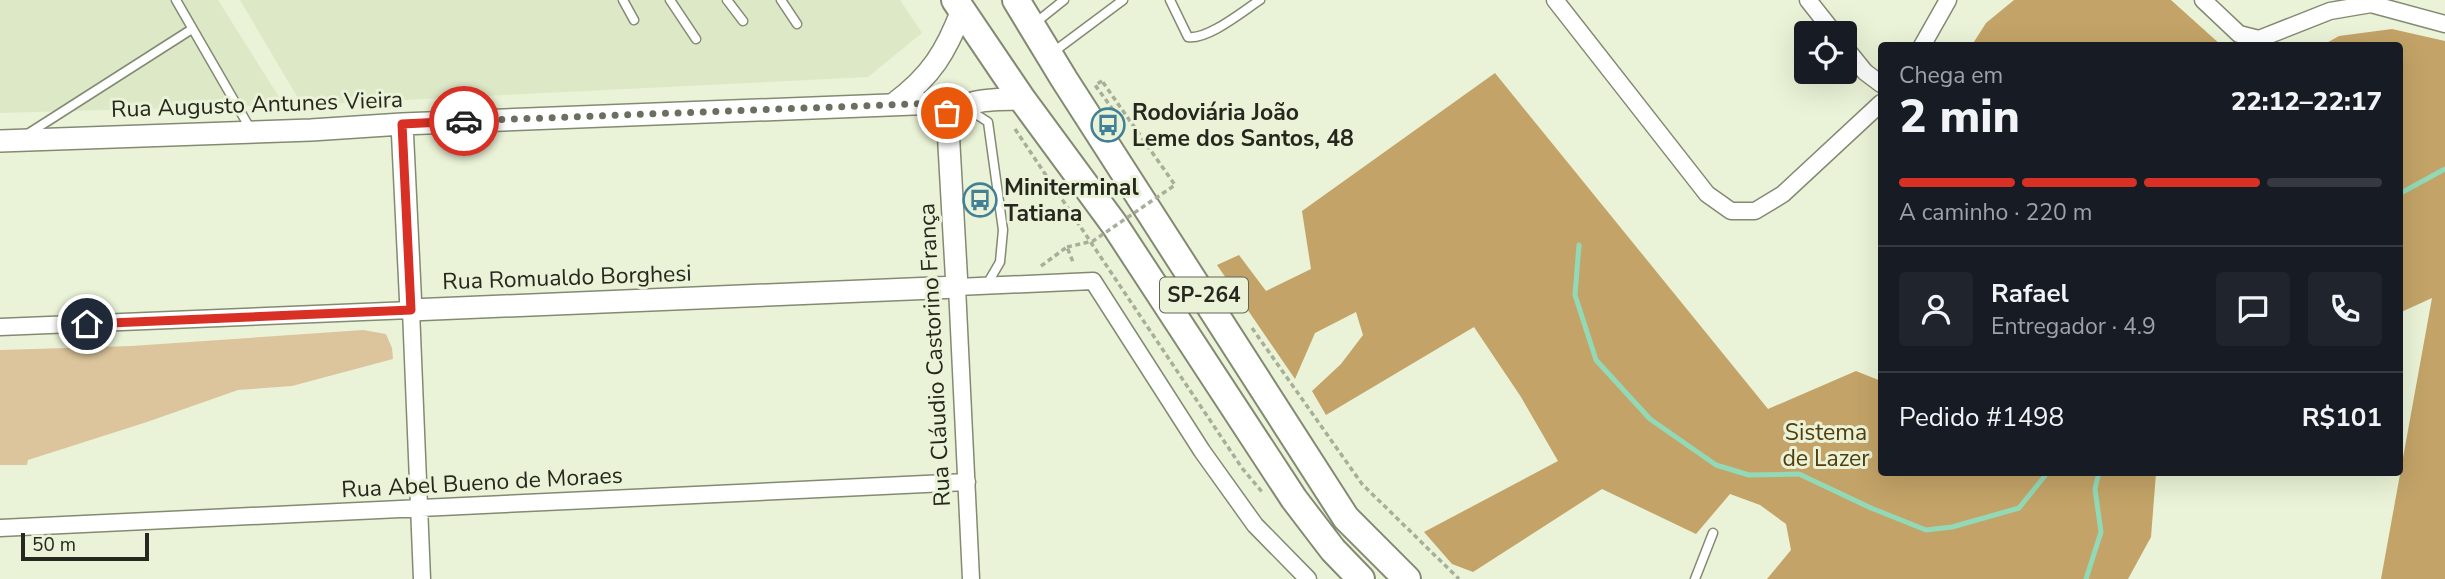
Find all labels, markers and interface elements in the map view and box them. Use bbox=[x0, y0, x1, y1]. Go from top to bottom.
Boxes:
map controls bbox=[1794, 21, 1857, 84]
button: locate bbox=[1794, 21, 1857, 84]
text: Chega em bbox=[1899, 60, 2003, 91]
pin bbox=[917, 83, 977, 143]
street label: Rua Augusto Antunes Vieira bbox=[110, 84, 404, 125]
text: 22:12–22:17 bbox=[2231, 84, 2382, 119]
text: 2 min bbox=[1899, 85, 2020, 148]
courier bbox=[429, 86, 499, 156]
icon: bag bbox=[928, 94, 966, 132]
place label: Rodoviária João Leme dos Santos, 48 bbox=[1132, 97, 1354, 154]
icon: car bbox=[445, 102, 483, 140]
bus stop icon: Rodoviária João Leme dos Santos, 48 bbox=[1089, 106, 1127, 144]
place label: Miniterminal Tatiana bbox=[1004, 172, 1139, 229]
bus stop icon: Miniterminal Tatiana bbox=[961, 181, 999, 219]
text: A caminho · 220 m bbox=[1899, 197, 2092, 228]
street label: Rua Cláudio Castorino França bbox=[911, 202, 958, 508]
street label: Rua Romualdo Borghesi bbox=[442, 258, 692, 297]
button: person bbox=[1899, 272, 1973, 346]
button: chat bbox=[2216, 272, 2290, 346]
button: phone bbox=[2308, 272, 2382, 346]
text: Rafael bbox=[1991, 276, 2069, 311]
road number: SP-264 bbox=[1160, 278, 1248, 312]
pin bbox=[57, 294, 117, 354]
icon: home bbox=[68, 305, 106, 343]
text: Entregador · 4.9 bbox=[1991, 311, 2156, 342]
text: Pedido #1498 bbox=[1899, 400, 2064, 435]
text: R$101 bbox=[2302, 400, 2382, 435]
park label: Sistema de Lazer bbox=[1782, 417, 1870, 474]
street label: Rua Abel Bueno de Moraes bbox=[341, 460, 623, 505]
scale bar bbox=[21, 530, 149, 562]
text: 50 m bbox=[32, 532, 76, 558]

